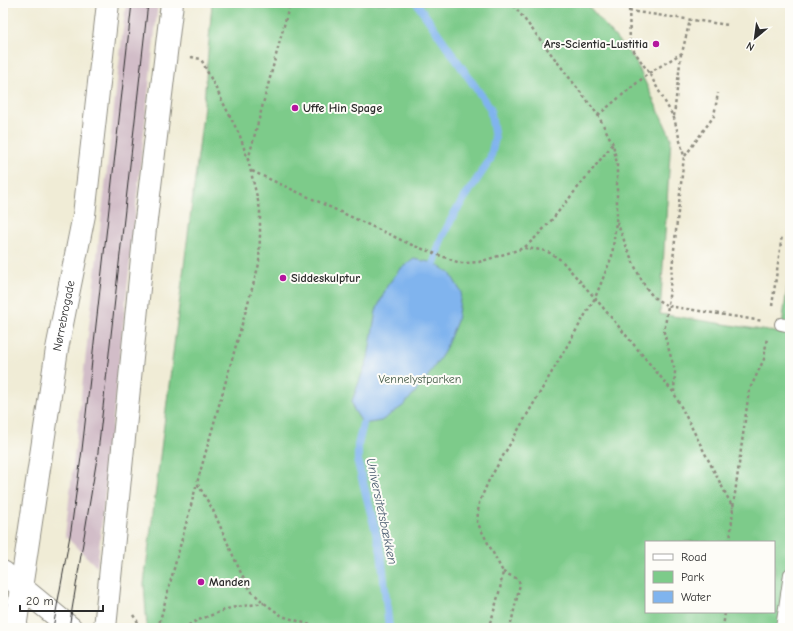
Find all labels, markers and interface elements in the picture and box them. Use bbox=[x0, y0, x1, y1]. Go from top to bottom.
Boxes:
north arrow bbox=[735, 18, 775, 58]
place label: Ars-Scientia-Lustitia bbox=[544, 37, 648, 51]
marker: Ars-Scientia-Lustitia bbox=[651, 39, 661, 49]
text: N bbox=[744, 39, 757, 54]
place label: Uffe Hin Spage bbox=[303, 101, 382, 115]
marker: Uffe Hin Spage bbox=[290, 103, 300, 113]
place label: Siddeskulptur bbox=[291, 271, 360, 285]
marker: Siddeskulptur bbox=[278, 273, 288, 283]
street label: Nørrebrogade bbox=[50, 279, 78, 352]
park label: Vennelystparken bbox=[379, 372, 461, 386]
water label: Universitetsbækken bbox=[363, 456, 401, 566]
legend bbox=[645, 541, 775, 613]
text: Road bbox=[681, 550, 707, 564]
text: Park bbox=[681, 570, 704, 584]
place label: Manden bbox=[209, 575, 250, 589]
marker: Manden bbox=[196, 577, 206, 587]
scale bar bbox=[20, 587, 103, 613]
text: Water bbox=[681, 590, 711, 604]
text: 20 m bbox=[26, 594, 54, 608]

